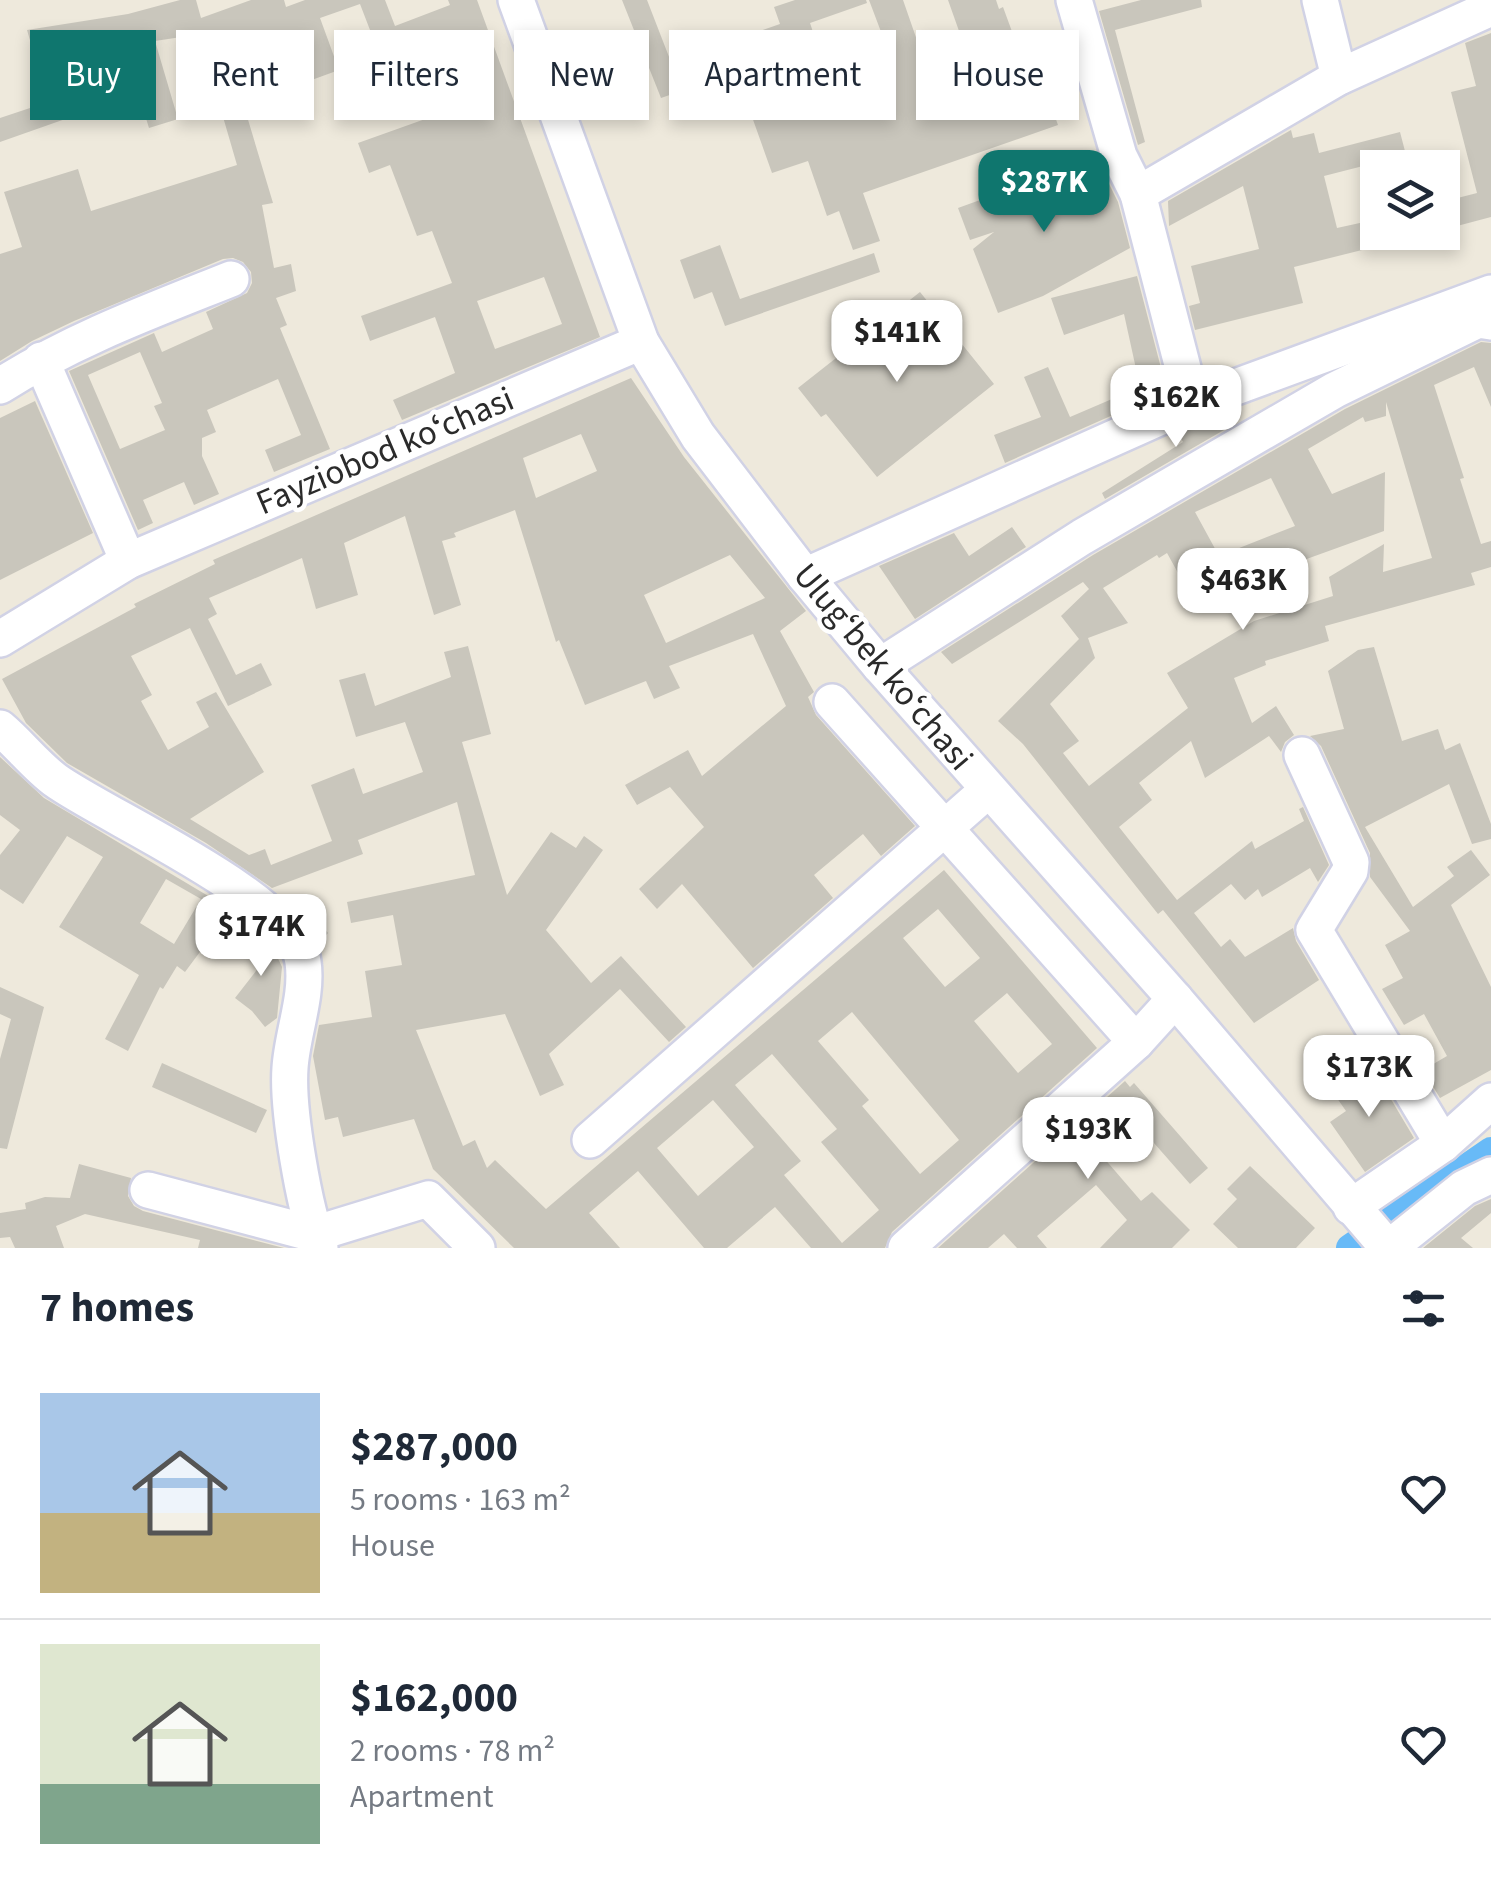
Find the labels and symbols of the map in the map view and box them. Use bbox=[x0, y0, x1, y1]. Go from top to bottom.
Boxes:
pin: $287K bbox=[974, 150, 1114, 235]
pin: $141K bbox=[827, 300, 967, 385]
pin: $162K bbox=[1106, 365, 1246, 450]
street label: Fayziobod koʻchasi bbox=[248, 374, 522, 528]
pin: $463K bbox=[1173, 548, 1313, 633]
street label: Ulugʻbek koʻchasi bbox=[781, 552, 985, 782]
pin: $174K bbox=[191, 894, 331, 979]
pin: $173K bbox=[1299, 1035, 1439, 1120]
pin: $193K bbox=[1018, 1097, 1158, 1182]

